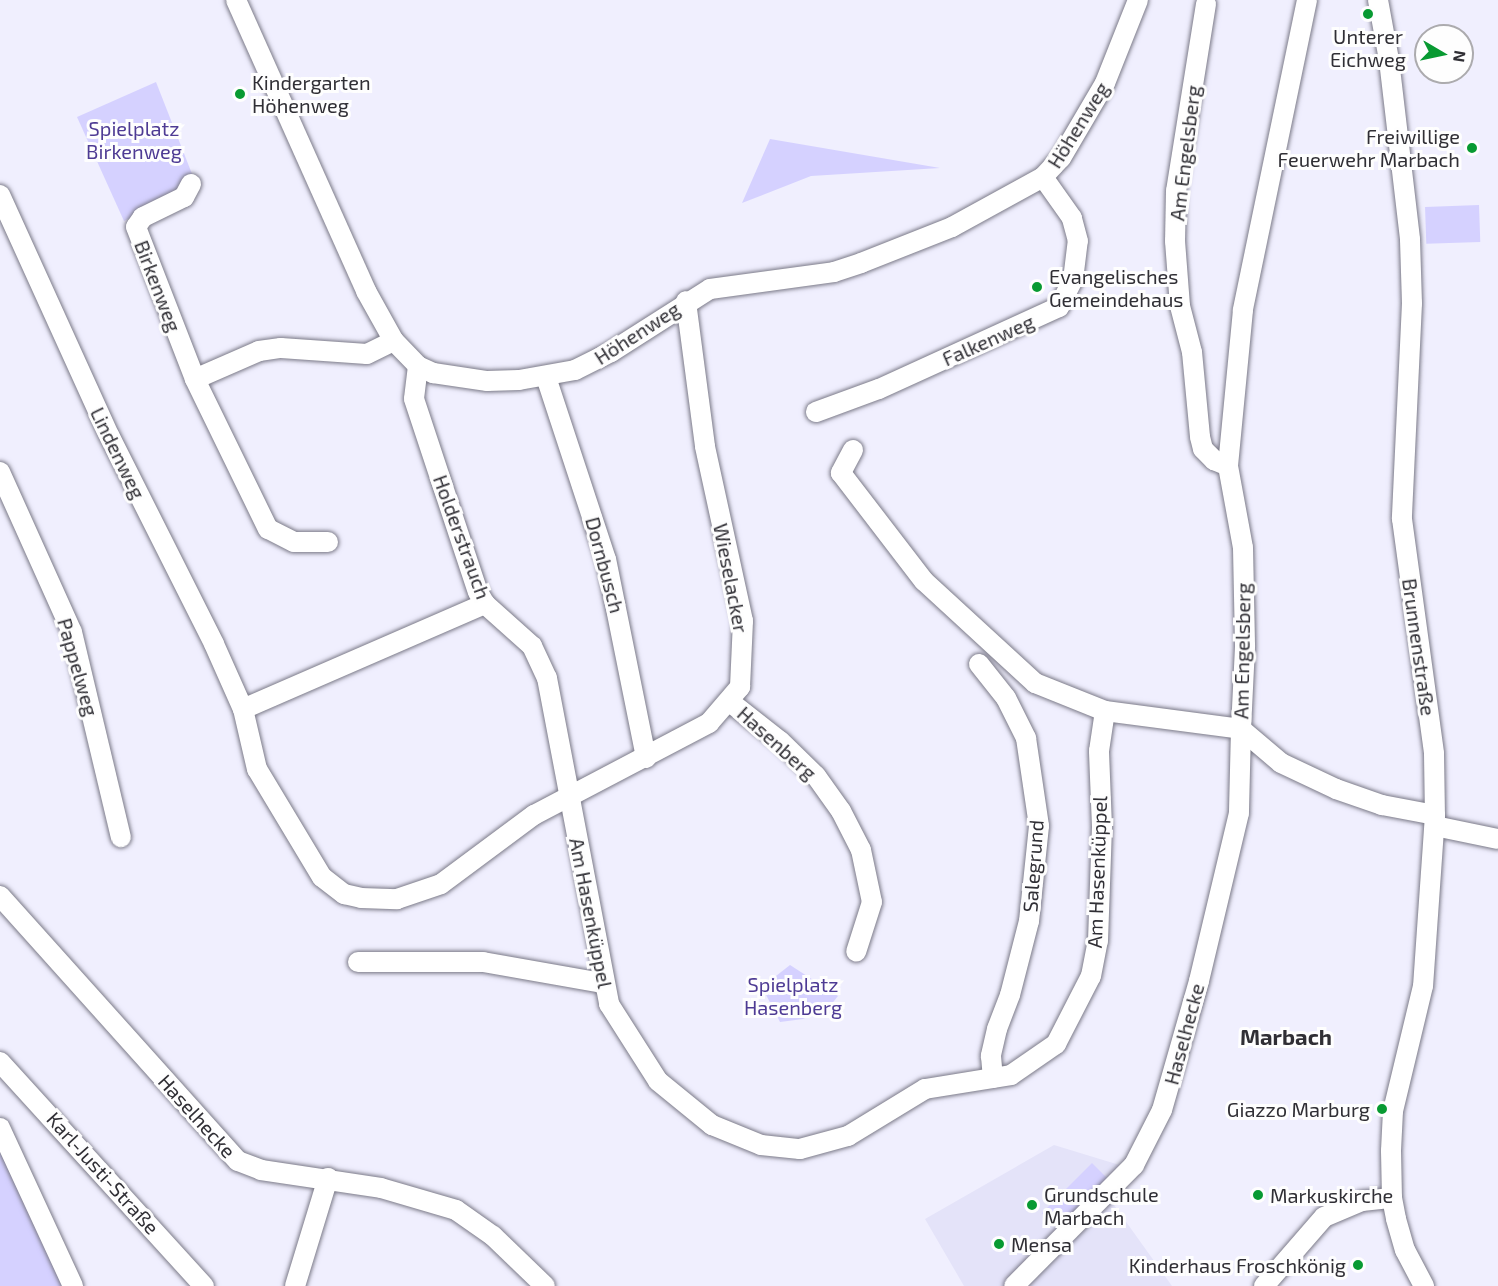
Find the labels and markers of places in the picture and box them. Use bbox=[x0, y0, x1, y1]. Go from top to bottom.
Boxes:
marker: Unterer Eichweg bbox=[1361, 7, 1375, 21]
place label: Unterer Eichweg bbox=[1330, 24, 1406, 71]
place label: Kindergarten Höhenweg bbox=[252, 70, 371, 117]
marker: Kindergarten Höhenweg bbox=[233, 87, 247, 101]
place label: Freiwillige Feuerwehr Marbach bbox=[1277, 124, 1460, 171]
marker: Freiwillige Feuerwehr Marbach bbox=[1465, 141, 1479, 155]
place label: Evangelisches Gemeindehaus bbox=[1049, 264, 1183, 311]
marker: Evangelisches Gemeindehaus bbox=[1030, 280, 1044, 294]
place label: Giazzo Marburg bbox=[1227, 1097, 1370, 1121]
marker: Giazzo Marburg bbox=[1375, 1102, 1389, 1116]
place label: Grundschule Marbach bbox=[1044, 1182, 1159, 1229]
place label: Markuskirche bbox=[1270, 1183, 1393, 1207]
marker: Markuskirche bbox=[1251, 1188, 1265, 1202]
marker: Grundschule Marbach bbox=[1025, 1198, 1039, 1212]
place label: Mensa bbox=[1011, 1232, 1072, 1256]
marker: Mensa bbox=[992, 1237, 1006, 1251]
place label: Kinderhaus Froschkönig bbox=[1129, 1253, 1346, 1277]
marker: Kinderhaus Froschkönig bbox=[1351, 1258, 1365, 1272]

